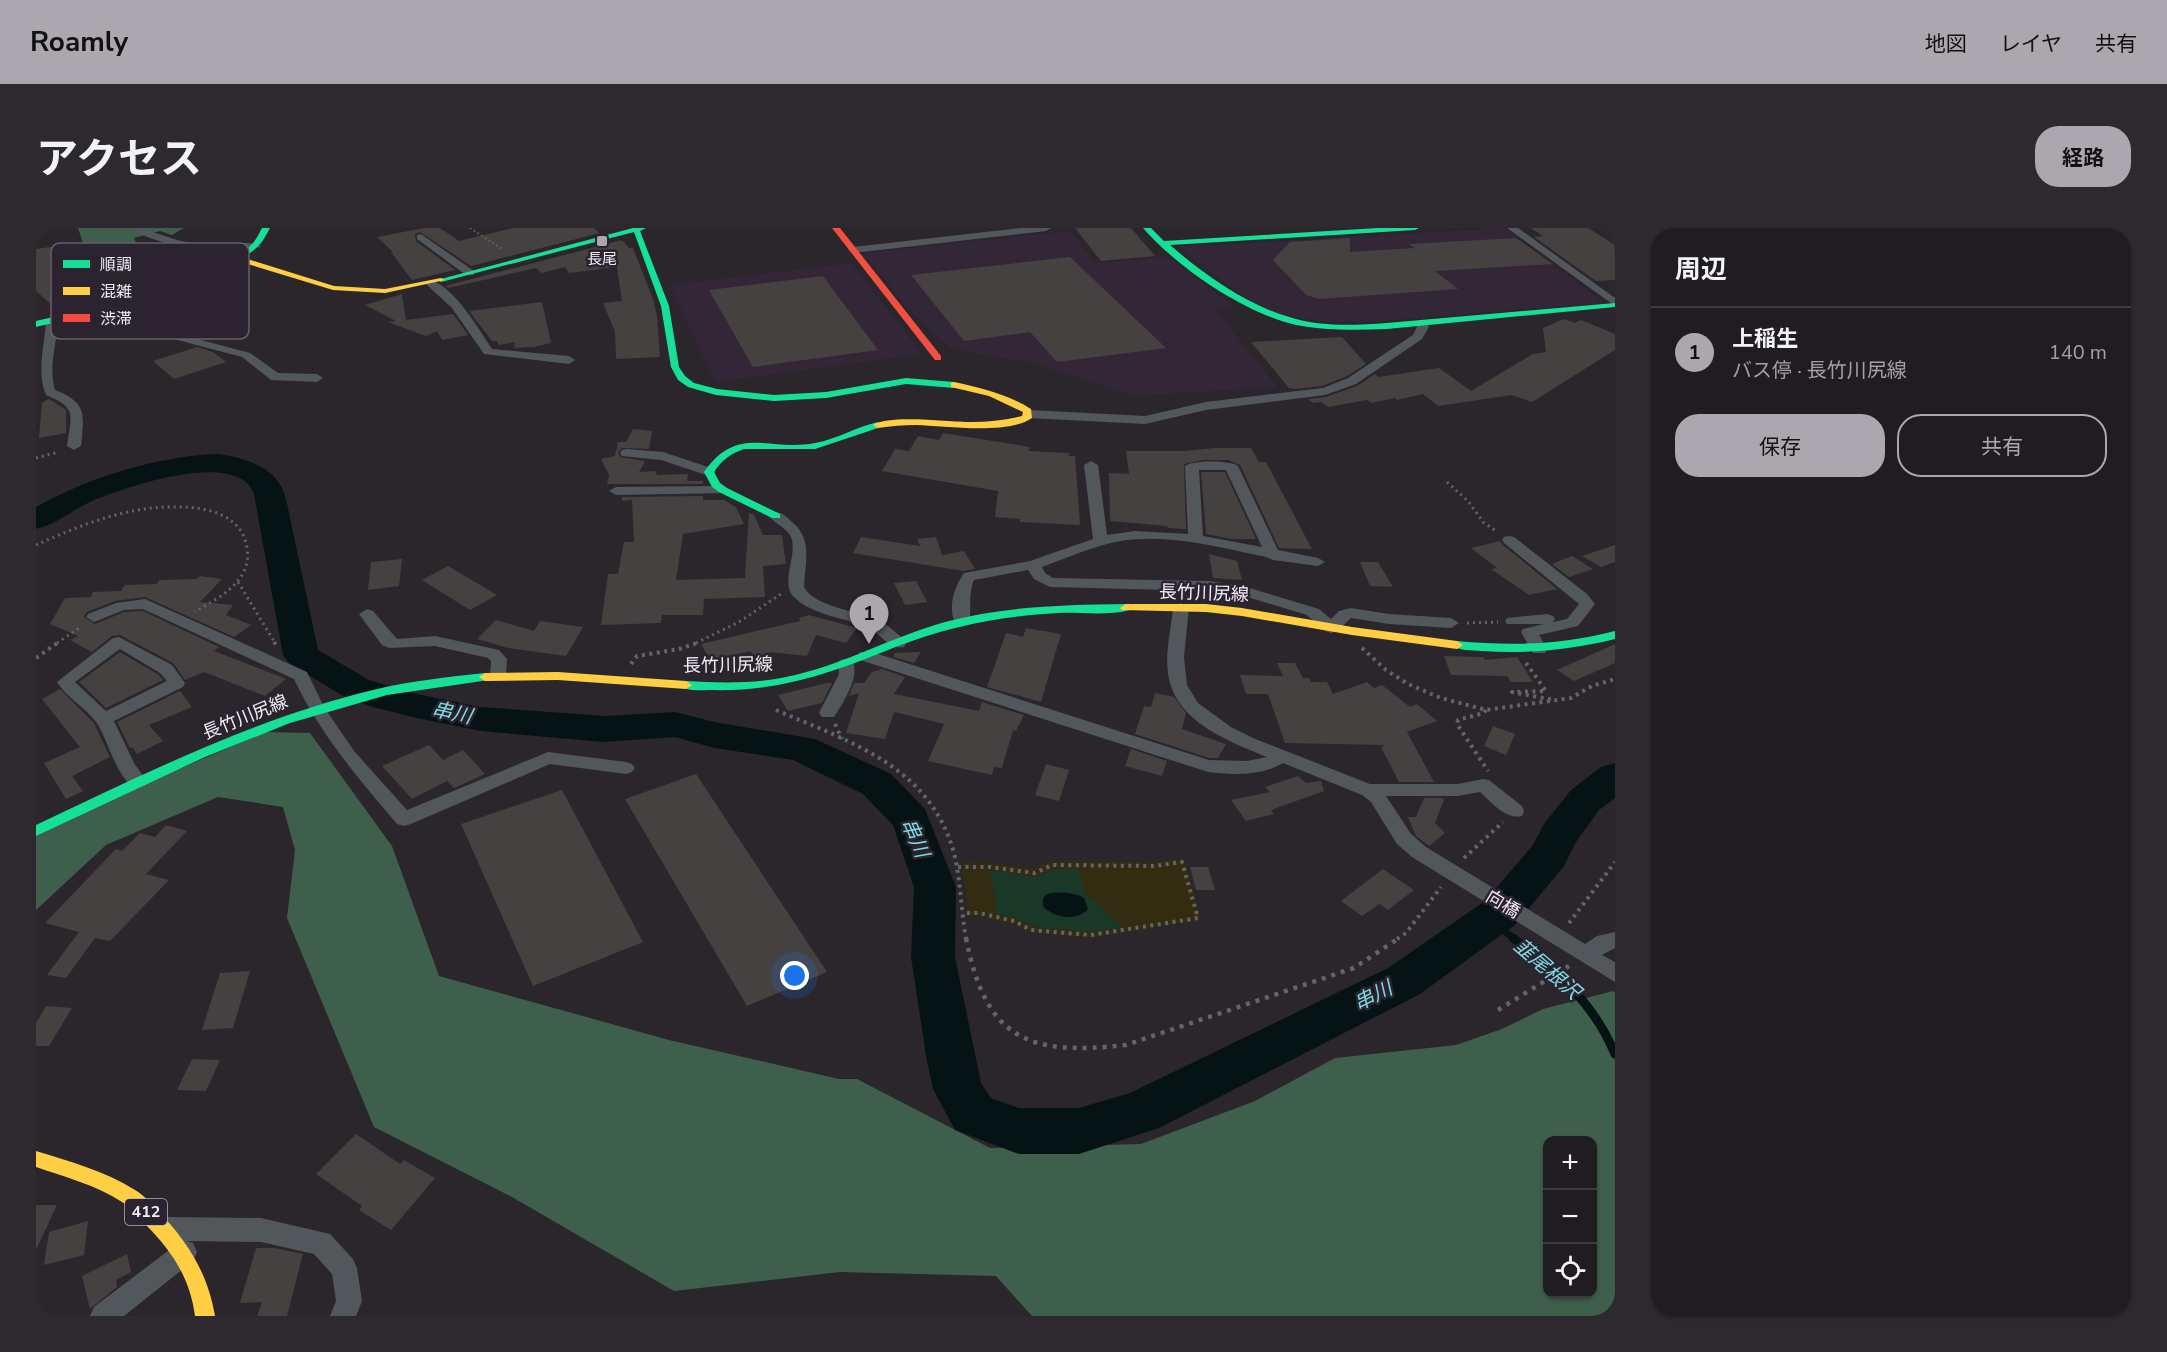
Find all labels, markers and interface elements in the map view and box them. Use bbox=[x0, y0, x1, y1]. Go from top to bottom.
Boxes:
text: Roamly bbox=[30, 23, 128, 61]
text: 地図 bbox=[1925, 30, 1967, 58]
text: レイヤ bbox=[2000, 30, 2062, 58]
text: 共有 bbox=[2095, 30, 2137, 58]
button: 経路 bbox=[2035, 126, 2131, 187]
text: アクセス bbox=[36, 131, 202, 188]
marker: 長尾 bbox=[595, 234, 609, 248]
legend bbox=[51, 243, 249, 339]
place label: 長尾 bbox=[587, 249, 617, 269]
text: 周辺 bbox=[1675, 252, 1727, 287]
text: 順調 bbox=[100, 254, 132, 276]
text: 混雑 bbox=[100, 281, 132, 303]
text: 渋滞 bbox=[100, 308, 132, 330]
text: 上稲生 bbox=[1732, 324, 1798, 354]
text: 1 bbox=[1689, 339, 1701, 366]
text: 140 m bbox=[2049, 339, 2107, 366]
text: バス停 · 長竹川尻線 bbox=[1732, 357, 1907, 384]
button: 保存 bbox=[1675, 414, 1885, 477]
button: 共有 bbox=[1897, 414, 2107, 477]
street label: 長竹川尻線 bbox=[1159, 579, 1249, 607]
pin: 1 bbox=[850, 594, 888, 644]
street label: 長竹川尻線 bbox=[683, 652, 773, 678]
street label: 長竹川尻線 bbox=[199, 689, 291, 745]
water label: 串川 bbox=[430, 696, 476, 731]
water label: 串川 bbox=[895, 814, 936, 864]
street label: 向橋 bbox=[1481, 884, 1525, 924]
water label: 韮尾根沢 bbox=[1508, 933, 1588, 1007]
your location bbox=[780, 961, 809, 990]
water label: 串川 bbox=[1349, 974, 1399, 1017]
map controls bbox=[1543, 1136, 1597, 1298]
button: + bbox=[1543, 1136, 1597, 1190]
button: − bbox=[1543, 1190, 1597, 1244]
road number: 412 bbox=[125, 1199, 167, 1225]
button: locate bbox=[1543, 1244, 1597, 1298]

